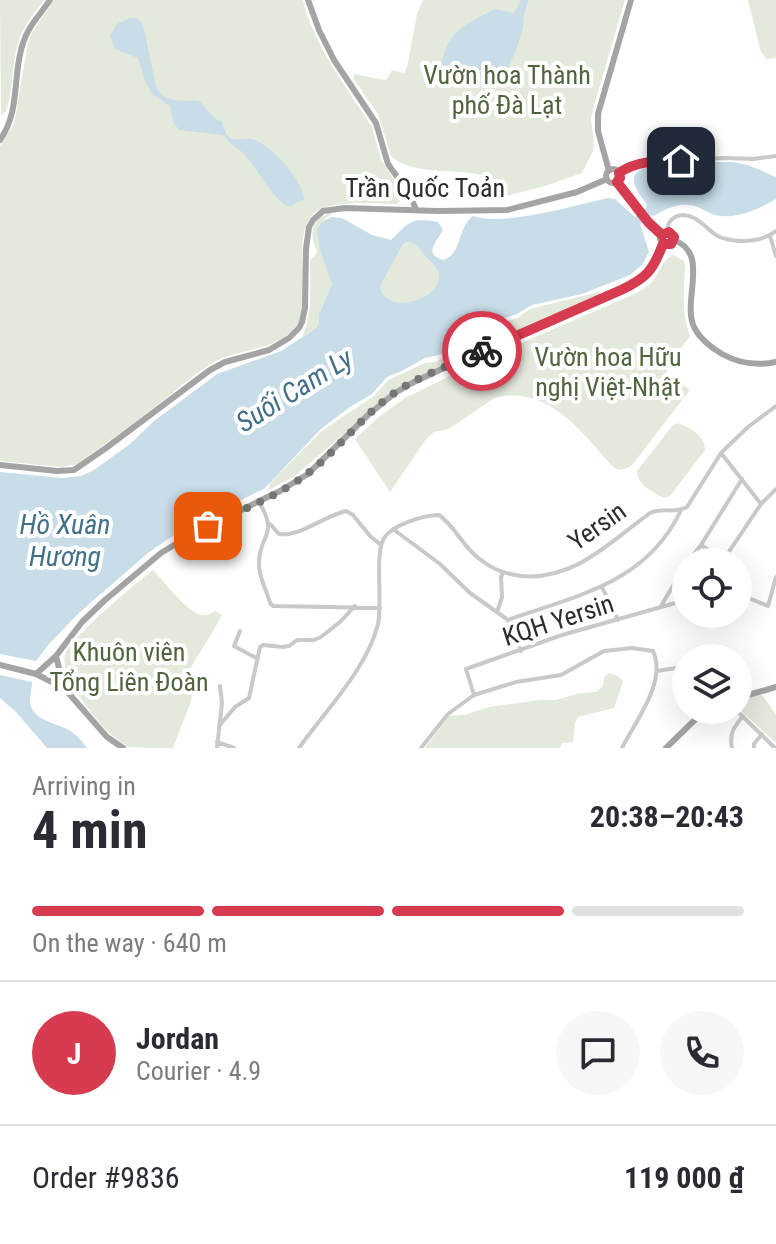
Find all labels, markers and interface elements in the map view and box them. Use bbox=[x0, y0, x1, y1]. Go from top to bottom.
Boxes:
park label: Vườn hoa Thành phố Đà Lạt bbox=[423, 60, 591, 120]
pin bbox=[647, 127, 715, 195]
icon: home bbox=[659, 139, 703, 183]
street label: Trần Quốc Toản bbox=[345, 173, 505, 203]
courier bbox=[442, 311, 522, 391]
icon: bike bbox=[460, 329, 504, 373]
water label: Suối Cam Ly bbox=[230, 341, 359, 439]
park label: Vườn hoa Hữu nghị Việt-Nhật bbox=[534, 342, 682, 402]
pin bbox=[174, 492, 242, 560]
street label: Yersin bbox=[562, 496, 632, 556]
icon: bag bbox=[186, 504, 230, 548]
water label: Hồ Xuân Hương bbox=[20, 508, 110, 573]
map controls bbox=[672, 548, 752, 724]
button: locate bbox=[672, 548, 752, 628]
street label: KQH Yersin bbox=[499, 588, 617, 652]
park label: Khuôn viên Tổng Liên Đoàn bbox=[49, 637, 209, 697]
button: layers bbox=[672, 644, 752, 724]
text: Arriving in bbox=[32, 771, 136, 801]
text: 20:38–20:43 bbox=[590, 799, 744, 834]
text: 4 min bbox=[32, 800, 148, 861]
text: On the way · 640 m bbox=[32, 928, 227, 958]
button: chat bbox=[556, 1011, 640, 1095]
button: phone bbox=[660, 1011, 744, 1095]
text: Jordan bbox=[136, 1021, 219, 1056]
text: J bbox=[67, 1036, 81, 1071]
text: Courier · 4.9 bbox=[136, 1056, 261, 1086]
text: Order #9836 bbox=[32, 1160, 180, 1195]
text: 119 000 ₫ bbox=[624, 1160, 744, 1195]

